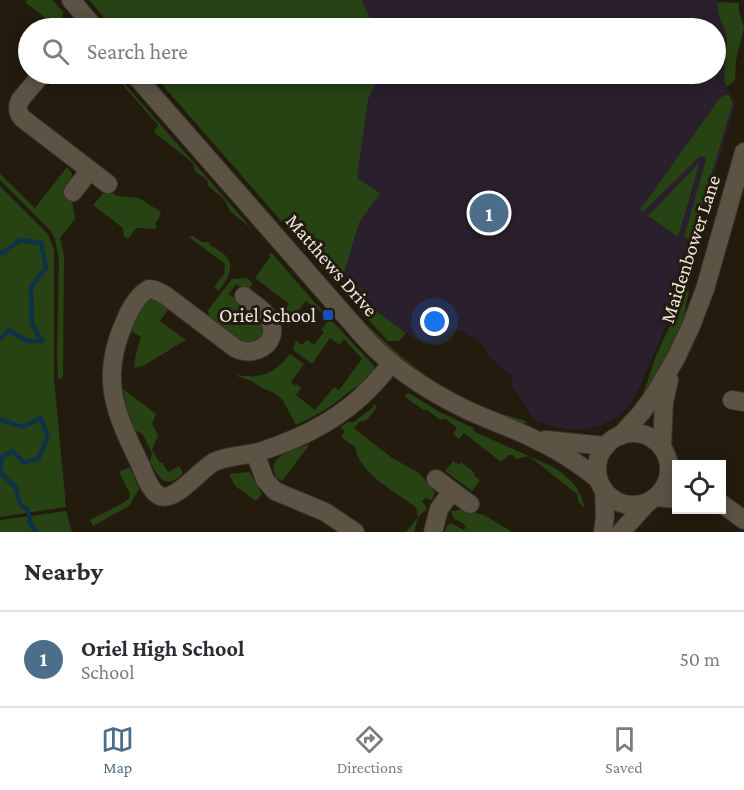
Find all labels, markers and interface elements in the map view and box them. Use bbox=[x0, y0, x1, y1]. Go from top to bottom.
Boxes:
search box bbox=[18, 18, 726, 84]
icon: search bbox=[39, 35, 72, 68]
text: Search here bbox=[87, 39, 188, 64]
street label: Maidenbower Lane bbox=[656, 172, 724, 326]
pin: 1 bbox=[470, 190, 508, 236]
street label: Matthews Drive bbox=[282, 209, 383, 321]
place label: Oriel School bbox=[219, 304, 316, 326]
your location bbox=[420, 307, 449, 336]
marker: Oriel School bbox=[321, 308, 335, 322]
map controls bbox=[672, 460, 726, 514]
button: locate bbox=[672, 460, 726, 514]
text: Nearby bbox=[24, 557, 103, 586]
text: Oriel High School bbox=[81, 636, 244, 661]
text: 1 bbox=[40, 648, 47, 670]
text: 50 m bbox=[679, 648, 720, 670]
text: School bbox=[81, 661, 134, 683]
tab: Map bbox=[101, 723, 134, 776]
tab: Directions bbox=[337, 723, 403, 776]
tab: Saved bbox=[605, 723, 643, 776]

